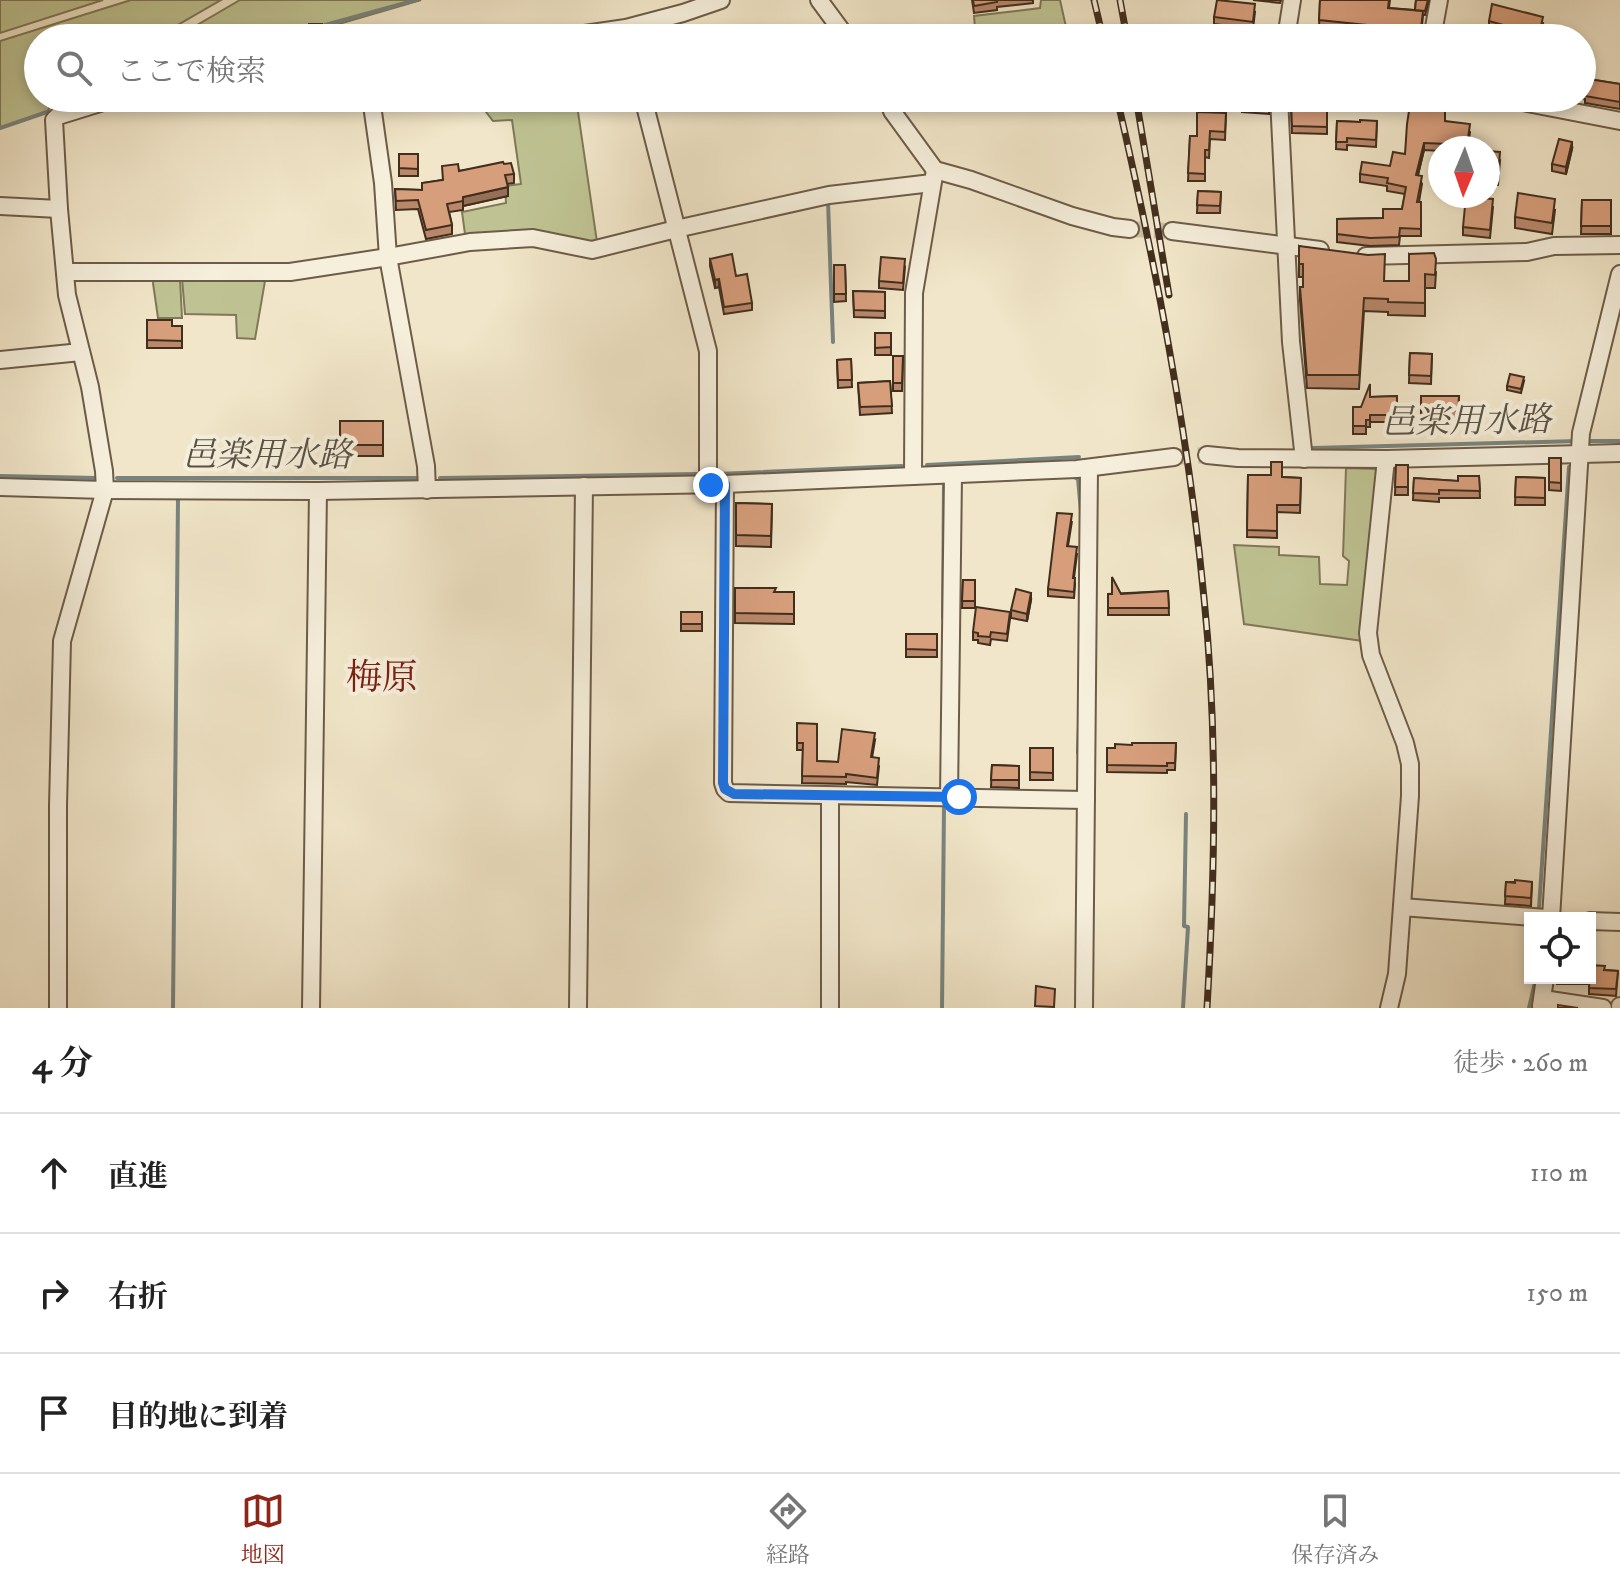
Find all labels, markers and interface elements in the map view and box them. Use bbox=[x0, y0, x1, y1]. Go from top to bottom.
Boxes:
search box bbox=[24, 24, 1596, 112]
icon: search bbox=[52, 46, 96, 90]
text: ここで検索 bbox=[116, 54, 266, 91]
north arrow bbox=[1428, 136, 1500, 208]
water label: 邑楽用水路 bbox=[1381, 399, 1553, 444]
water label: 邑楽用水路 bbox=[182, 435, 354, 477]
route end bbox=[693, 467, 729, 503]
district label: 梅原 bbox=[346, 656, 418, 701]
route start bbox=[941, 779, 977, 815]
map controls bbox=[1524, 912, 1596, 984]
button: locate bbox=[1524, 912, 1596, 984]
text: 4 分 bbox=[32, 1043, 93, 1085]
text: 徒歩 · 260 m bbox=[1453, 1047, 1588, 1080]
icon: ahead bbox=[32, 1151, 76, 1195]
text: 110 m bbox=[1530, 1157, 1588, 1190]
text: 直進 bbox=[108, 1159, 168, 1196]
icon: right bbox=[32, 1271, 76, 1315]
text: 150 m bbox=[1527, 1277, 1588, 1310]
text: 右折 bbox=[108, 1279, 168, 1316]
icon: arrive bbox=[32, 1391, 76, 1435]
text: 目的地に到着 bbox=[108, 1399, 288, 1436]
tab: 地図 bbox=[241, 1489, 285, 1569]
tab: 経路 bbox=[766, 1489, 810, 1569]
tab: 保存済み bbox=[1291, 1489, 1379, 1569]

